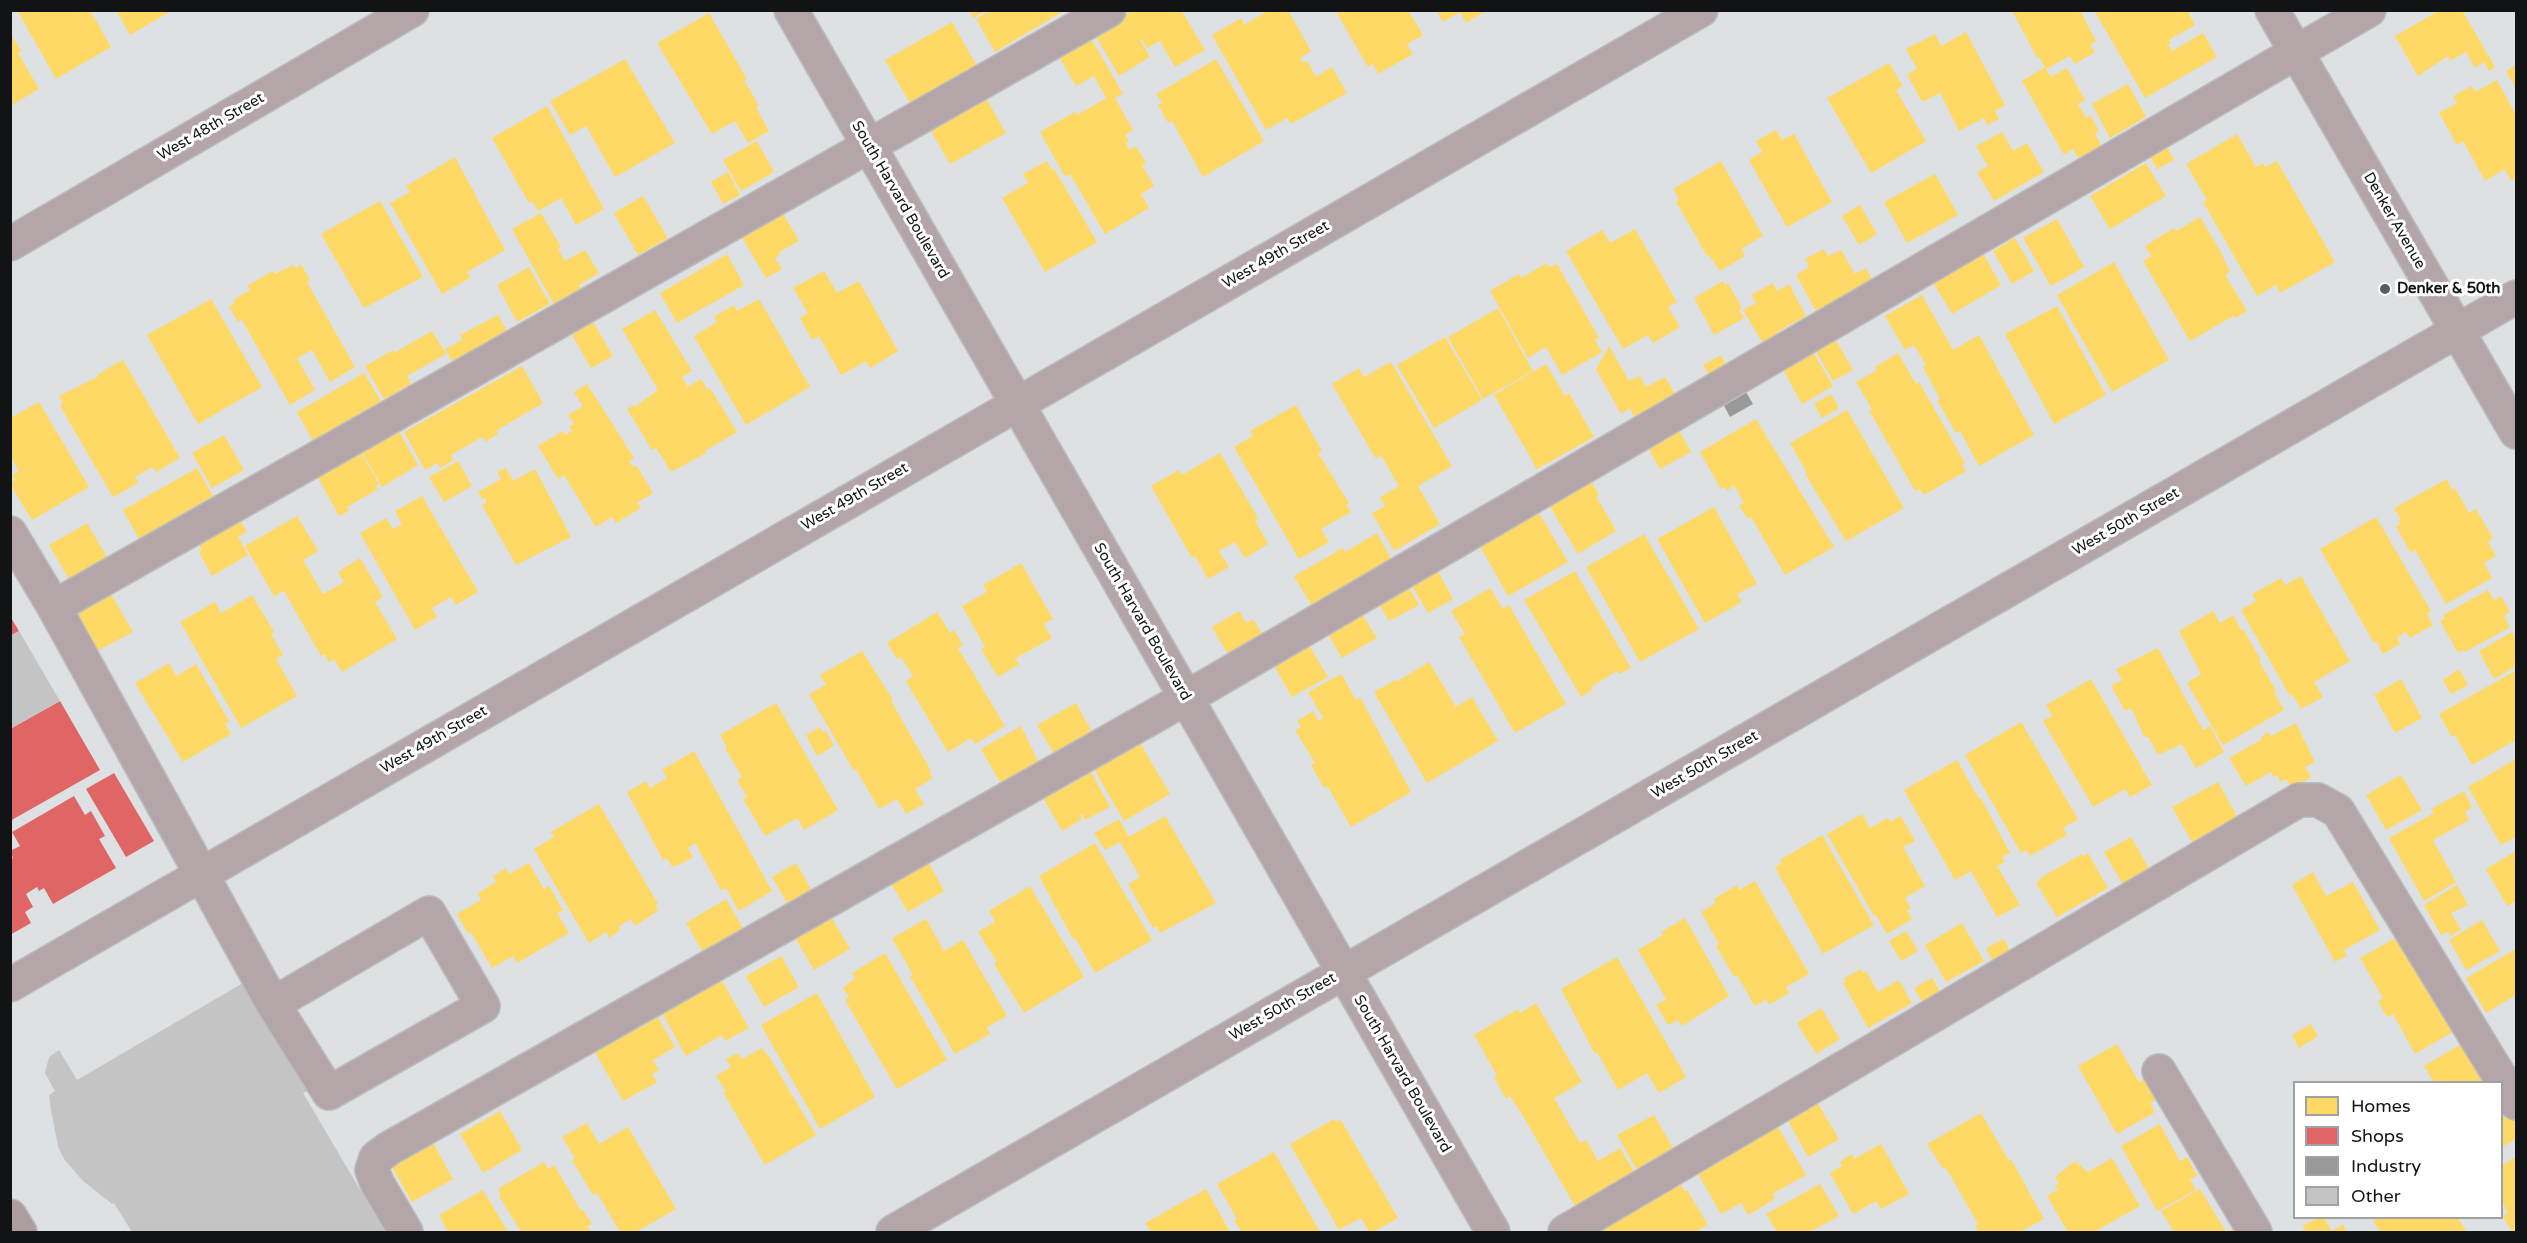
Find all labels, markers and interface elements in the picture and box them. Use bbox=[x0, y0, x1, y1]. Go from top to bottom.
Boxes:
street label: West 48th Street bbox=[154, 89, 268, 165]
street label: South Harvard Boulevard bbox=[847, 118, 953, 282]
street label: Denker Avenue bbox=[2359, 170, 2429, 272]
street label: West 49th Street bbox=[1219, 217, 1333, 293]
place label: Denker & 50th bbox=[2397, 280, 2500, 298]
marker: Denker & 50th bbox=[2378, 282, 2392, 296]
street label: West 49th Street bbox=[798, 459, 912, 535]
street label: West 50th Street bbox=[2069, 484, 2183, 560]
street label: South Harvard Boulevard bbox=[1089, 540, 1195, 704]
street label: West 49th Street bbox=[377, 702, 491, 778]
street label: West 50th Street bbox=[1648, 727, 1762, 803]
street label: West 50th Street bbox=[1226, 969, 1340, 1045]
street label: South Harvard Boulevard bbox=[1349, 992, 1455, 1156]
legend bbox=[2293, 1081, 2503, 1219]
text: Homes bbox=[2351, 1095, 2411, 1117]
text: Shops bbox=[2351, 1125, 2404, 1147]
text: Industry bbox=[2351, 1155, 2421, 1177]
text: Other bbox=[2351, 1185, 2401, 1207]

